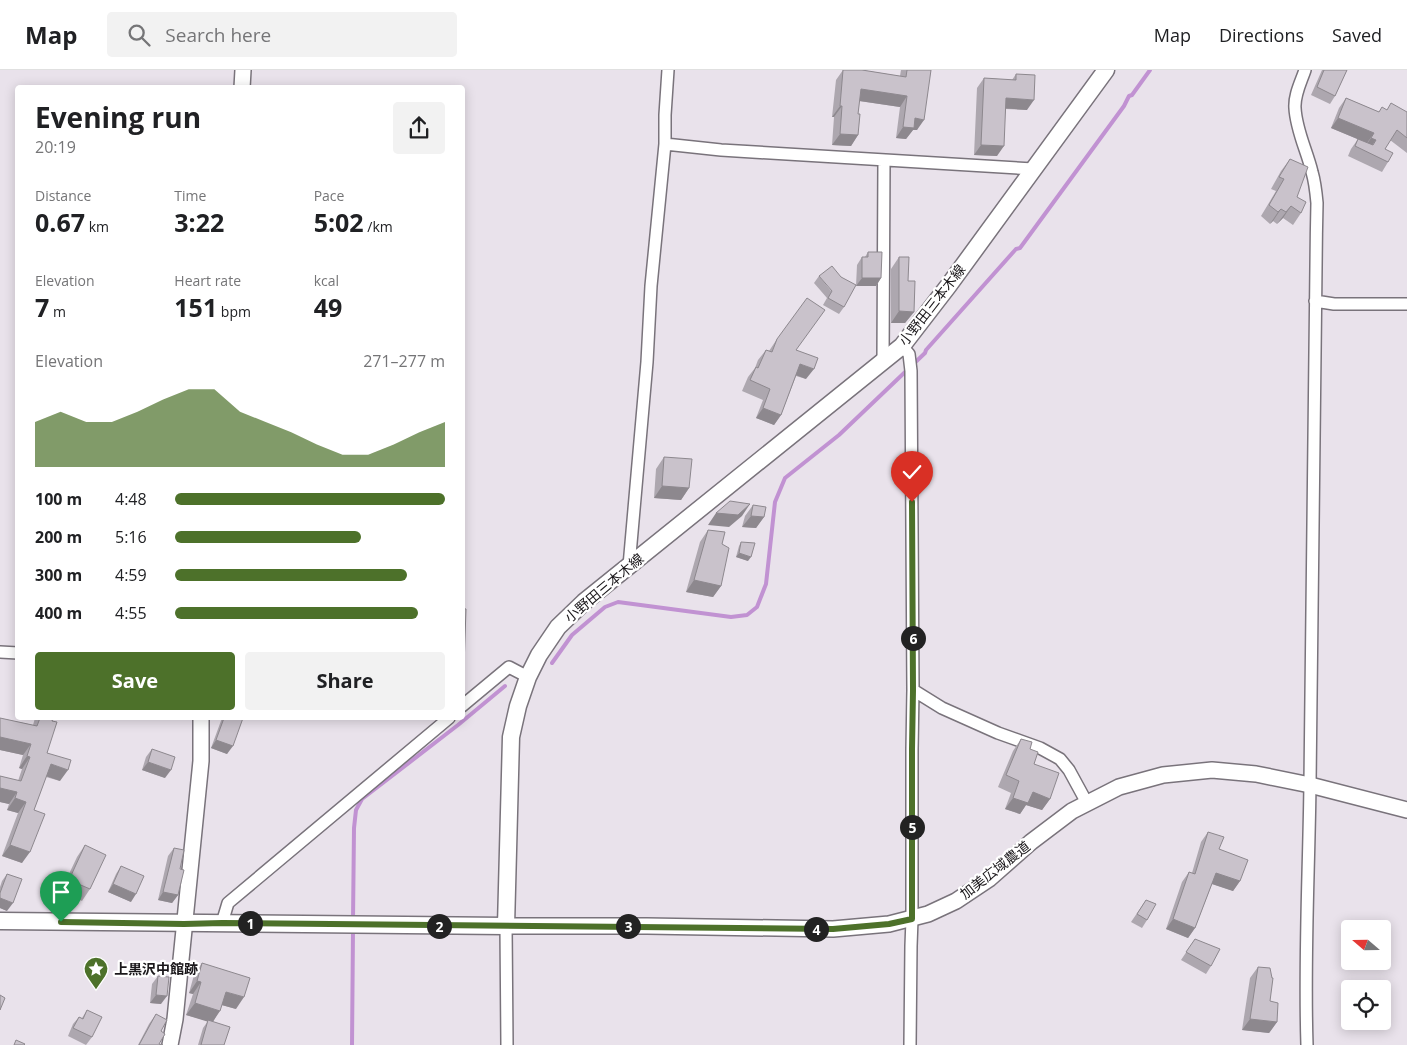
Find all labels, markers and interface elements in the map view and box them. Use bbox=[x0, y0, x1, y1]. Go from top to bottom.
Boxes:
search box bbox=[107, 12, 457, 57]
text: Map bbox=[25, 18, 77, 51]
icon: search bbox=[125, 21, 153, 49]
text: Search here bbox=[165, 22, 271, 48]
text: Map bbox=[1154, 23, 1191, 47]
text: Directions bbox=[1219, 23, 1304, 47]
text: Saved bbox=[1332, 23, 1382, 47]
text: Evening run bbox=[35, 98, 201, 136]
button: share bbox=[393, 102, 445, 154]
text: 20:19 bbox=[35, 136, 76, 158]
text: Distance bbox=[35, 186, 91, 205]
text: Time bbox=[174, 186, 206, 205]
text: Pace bbox=[314, 186, 344, 205]
text: 0.67 bbox=[35, 205, 85, 239]
text: 3:22 bbox=[174, 205, 224, 239]
text: 5:02 bbox=[314, 205, 364, 239]
text: km bbox=[85, 217, 109, 236]
text: /km bbox=[364, 217, 393, 236]
street label: 小野田三本木線 bbox=[894, 260, 969, 349]
text: Elevation bbox=[35, 271, 94, 290]
text: Heart rate bbox=[174, 271, 241, 290]
text: kcal bbox=[314, 271, 339, 290]
text: 7 bbox=[35, 290, 49, 324]
text: 151 bbox=[174, 290, 217, 324]
text: 49 bbox=[314, 290, 342, 324]
text: m bbox=[49, 302, 66, 321]
text: bpm bbox=[217, 302, 251, 321]
text: Elevation bbox=[35, 350, 103, 372]
text: 271–277 m bbox=[363, 350, 445, 372]
pin bbox=[891, 451, 933, 502]
icon: check bbox=[898, 458, 926, 486]
text: 100 m bbox=[35, 488, 82, 510]
text: 4:48 bbox=[115, 488, 147, 510]
text: 200 m bbox=[35, 526, 82, 548]
text: 5:16 bbox=[115, 526, 147, 548]
street label: 小野田三本木線 bbox=[560, 549, 647, 626]
text: 300 m bbox=[35, 564, 82, 586]
text: 4:59 bbox=[115, 564, 147, 586]
text: 400 m bbox=[35, 602, 82, 624]
text: 4:55 bbox=[115, 602, 147, 624]
pin: 6 bbox=[900, 626, 926, 650]
text: 6 bbox=[909, 629, 918, 648]
button: Save bbox=[35, 652, 235, 710]
button: Share bbox=[245, 652, 445, 710]
pin: 5 bbox=[900, 814, 924, 840]
text: 5 bbox=[908, 818, 917, 837]
street label: 加美広域農道 bbox=[956, 836, 1034, 903]
pin bbox=[40, 871, 82, 922]
icon: arrive bbox=[47, 878, 75, 906]
pin: 1 bbox=[238, 910, 262, 936]
text: 1 bbox=[246, 914, 255, 933]
pin: 2 bbox=[426, 914, 452, 938]
pin: 3 bbox=[616, 914, 640, 938]
pin: 4 bbox=[804, 916, 828, 942]
text: 2 bbox=[435, 917, 444, 936]
text: 3 bbox=[624, 917, 633, 936]
text: 4 bbox=[812, 920, 821, 939]
north arrow bbox=[1341, 920, 1391, 970]
map controls bbox=[1341, 920, 1391, 1030]
place icon: 上黒沢中館跡 bbox=[83, 956, 109, 990]
place label: 上黒沢中館跡 bbox=[114, 959, 198, 978]
button: locate bbox=[1341, 980, 1391, 1030]

